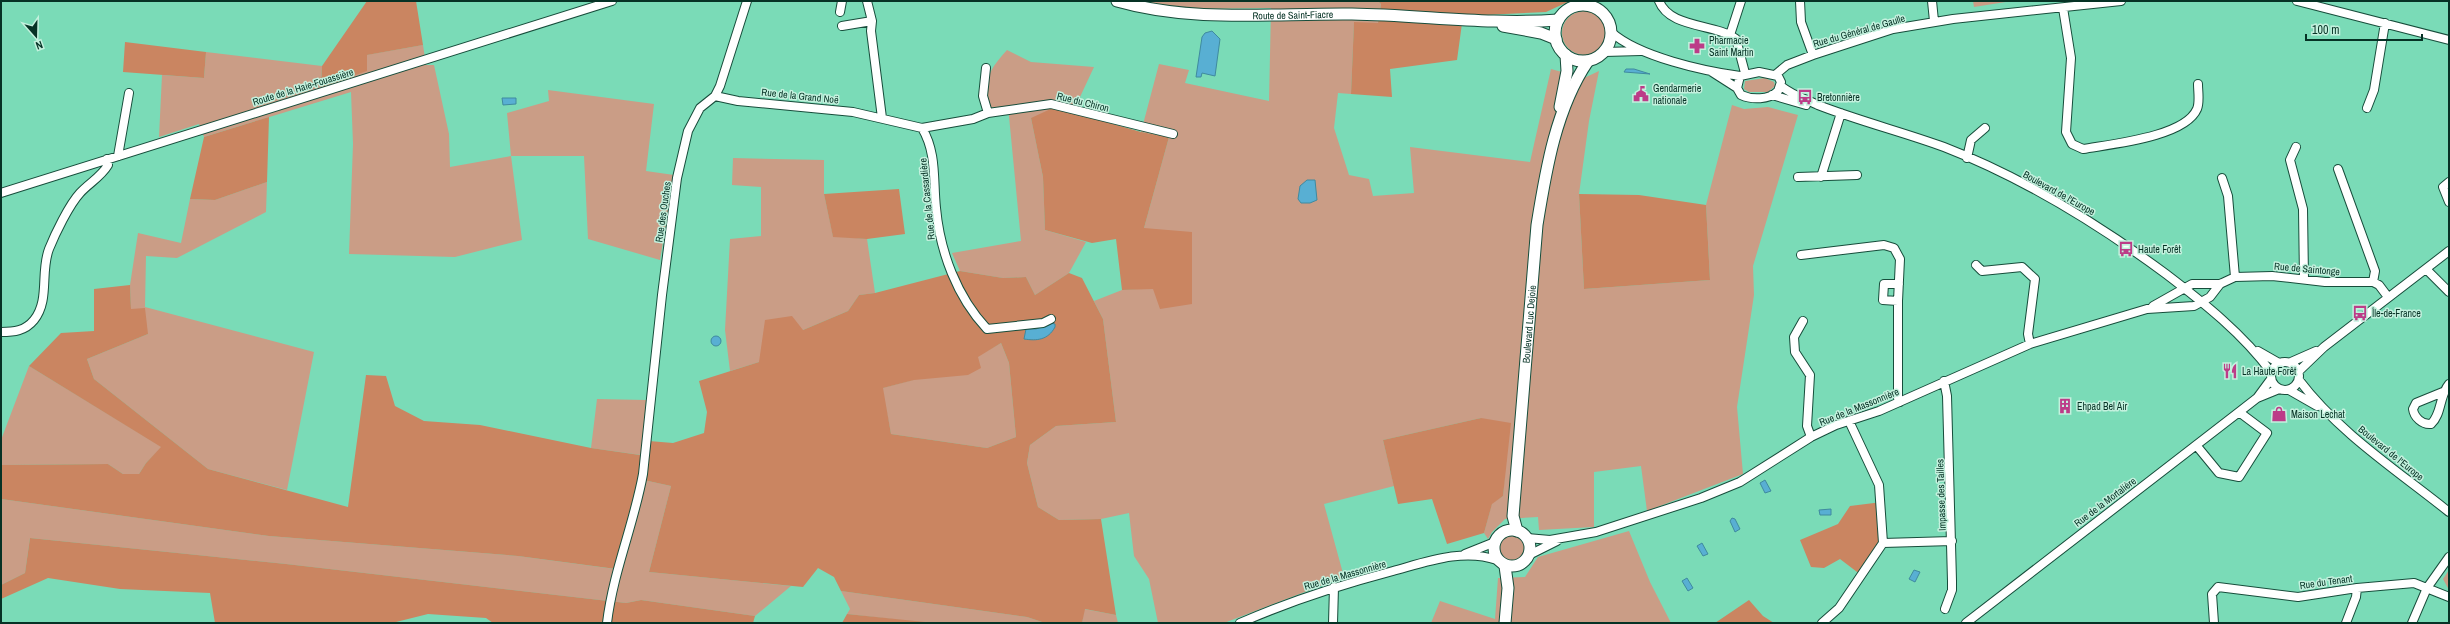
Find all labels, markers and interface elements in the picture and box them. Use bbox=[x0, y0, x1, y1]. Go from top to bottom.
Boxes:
street label: Route de Saint-Fiacre bbox=[1252, 7, 1334, 22]
street label: Rue du Général de Gaulle bbox=[1811, 12, 1907, 50]
north arrow bbox=[16, 16, 56, 56]
scale bar bbox=[2306, 16, 2422, 42]
text: 100 m bbox=[2312, 22, 2339, 38]
place label: Pharmacie Saint Martin bbox=[1709, 34, 1754, 59]
pharmacy icon: Pharmacie Saint Martin bbox=[1688, 37, 1706, 55]
text: N bbox=[34, 38, 45, 53]
street label: Route de la Haie-Fouassière bbox=[251, 65, 355, 109]
place label: Gendarmerie nationale bbox=[1653, 82, 1702, 107]
street label: Rue de la Grand Noë bbox=[761, 85, 840, 107]
public building icon: Gendarmerie nationale bbox=[1632, 85, 1650, 103]
bus stop icon: Bretonnière bbox=[1796, 88, 1814, 106]
street label: Rue du Chiron bbox=[1056, 89, 1110, 115]
place label: Bretonnière bbox=[1817, 91, 1860, 104]
street label: Rue de la Cassardière bbox=[916, 157, 938, 240]
street label: Boulevard de l'Europe bbox=[2021, 168, 2098, 218]
street label: Rue des Ouches bbox=[652, 181, 674, 243]
bus stop icon: Haute Forêt bbox=[2117, 240, 2135, 258]
place label: Haute Forêt bbox=[2138, 243, 2182, 256]
street label: Rue de Saintonge bbox=[2273, 260, 2341, 278]
street label: Boulevard Luc Dejoie bbox=[1519, 284, 1539, 364]
bus stop icon: Île-de-France bbox=[2351, 304, 2369, 322]
place label: Île-de-France bbox=[2371, 307, 2421, 320]
restaurant icon: La Haute Forêt bbox=[2221, 362, 2239, 380]
place label: La Haute Forêt bbox=[2242, 365, 2297, 378]
street label: Rue de la Massonnière bbox=[1817, 385, 1901, 429]
building icon: Ehpad Bel Air bbox=[2056, 397, 2074, 415]
place label: Ehpad Bel Air bbox=[2077, 400, 2127, 413]
shop icon: Maison Lechat bbox=[2270, 405, 2288, 423]
place label: Maison Lechat bbox=[2291, 408, 2346, 421]
street label: Boulevard de l'Europe bbox=[2356, 423, 2427, 484]
street label: Impasse des Tailles bbox=[1933, 459, 1949, 531]
street label: Rue de la Mortalière bbox=[2071, 474, 2139, 530]
street label: Rue de la Massonnière bbox=[1302, 557, 1388, 593]
street label: Rue du Tenant bbox=[2299, 572, 2354, 592]

